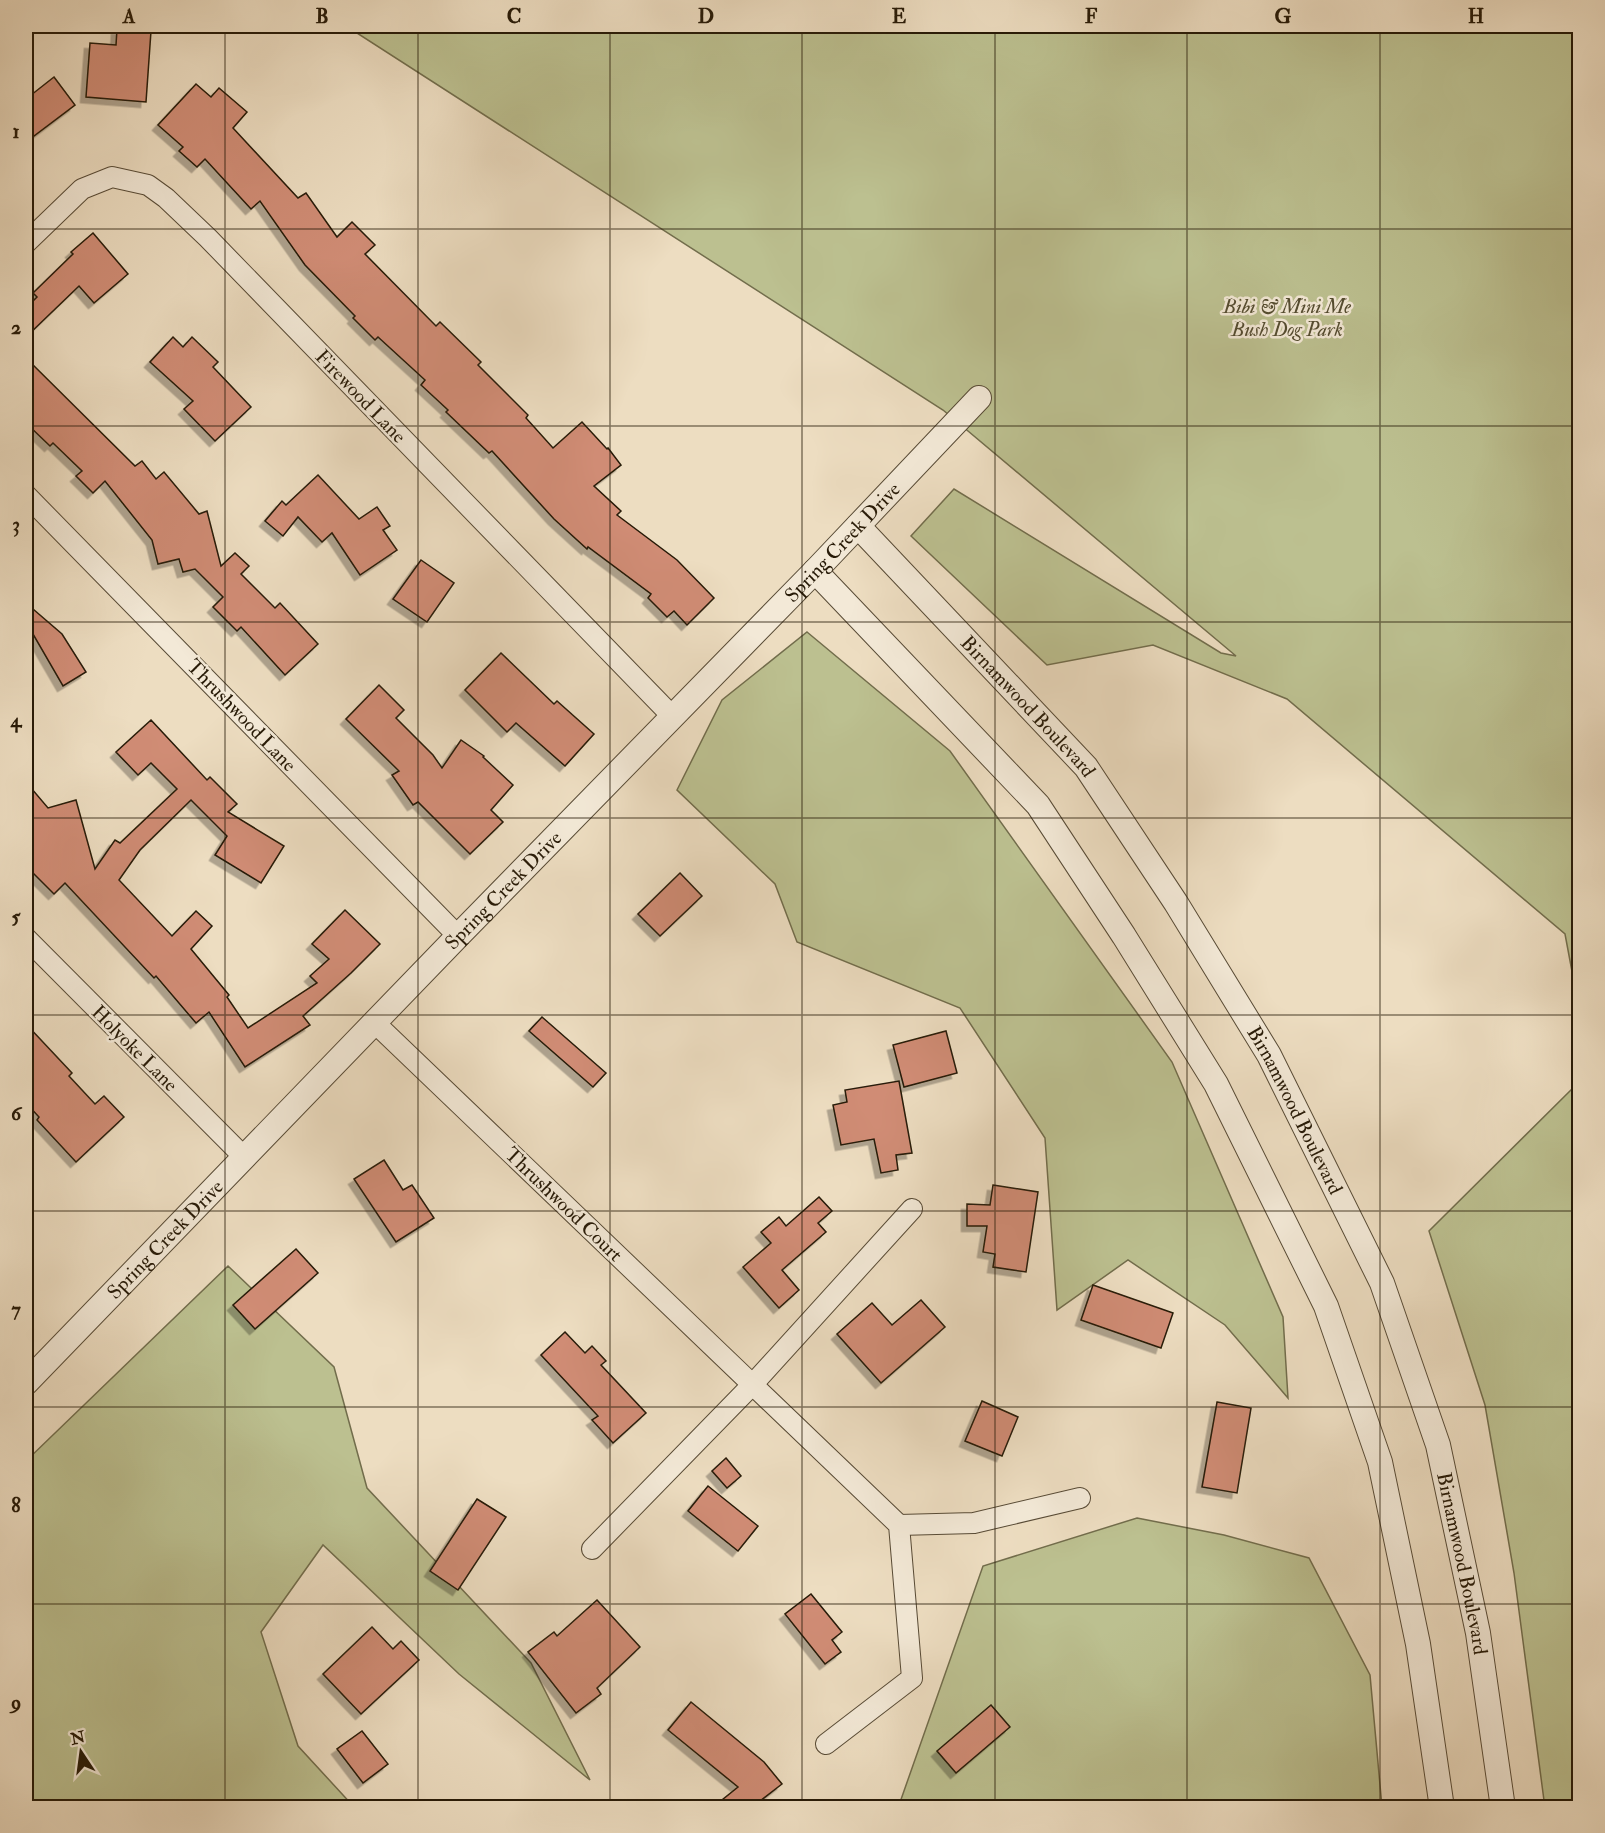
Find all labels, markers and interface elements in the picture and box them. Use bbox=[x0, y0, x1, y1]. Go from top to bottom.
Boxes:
text: A bbox=[122, 4, 136, 29]
text: B bbox=[315, 4, 329, 29]
text: C bbox=[507, 4, 521, 29]
text: D bbox=[698, 4, 714, 29]
text: E bbox=[892, 4, 907, 29]
text: F bbox=[1085, 4, 1098, 29]
text: G bbox=[1275, 4, 1292, 29]
text: H bbox=[1468, 4, 1484, 29]
text: 1 bbox=[12, 119, 20, 144]
park label: Bibi & Mini Me Bush Dog Park bbox=[1222, 294, 1351, 342]
text: 2 bbox=[11, 315, 21, 340]
street label: Firewood Lane bbox=[310, 344, 411, 448]
street label: Spring Creek Drive bbox=[780, 477, 906, 608]
text: 3 bbox=[12, 512, 20, 537]
street label: Birnamwood Boulevard bbox=[955, 630, 1101, 782]
street label: Thrushwood Lane bbox=[182, 654, 302, 777]
text: 4 bbox=[10, 708, 23, 733]
street label: Spring Creek Drive bbox=[440, 826, 567, 955]
text: 5 bbox=[12, 904, 22, 929]
street label: Holyoke Lane bbox=[86, 1000, 183, 1097]
street label: Birnamwood Boulevard bbox=[1241, 1022, 1348, 1199]
text: 6 bbox=[11, 1101, 23, 1126]
street label: Thrushwood Court bbox=[499, 1142, 628, 1267]
street label: Spring Creek Drive bbox=[102, 1175, 229, 1305]
text: 7 bbox=[11, 1297, 21, 1322]
street label: Birnamwood Boulevard bbox=[1431, 1470, 1493, 1656]
text: 8 bbox=[11, 1493, 21, 1518]
text: 9 bbox=[9, 1690, 21, 1715]
north arrow bbox=[51, 1722, 111, 1782]
text: N bbox=[68, 1727, 88, 1750]

